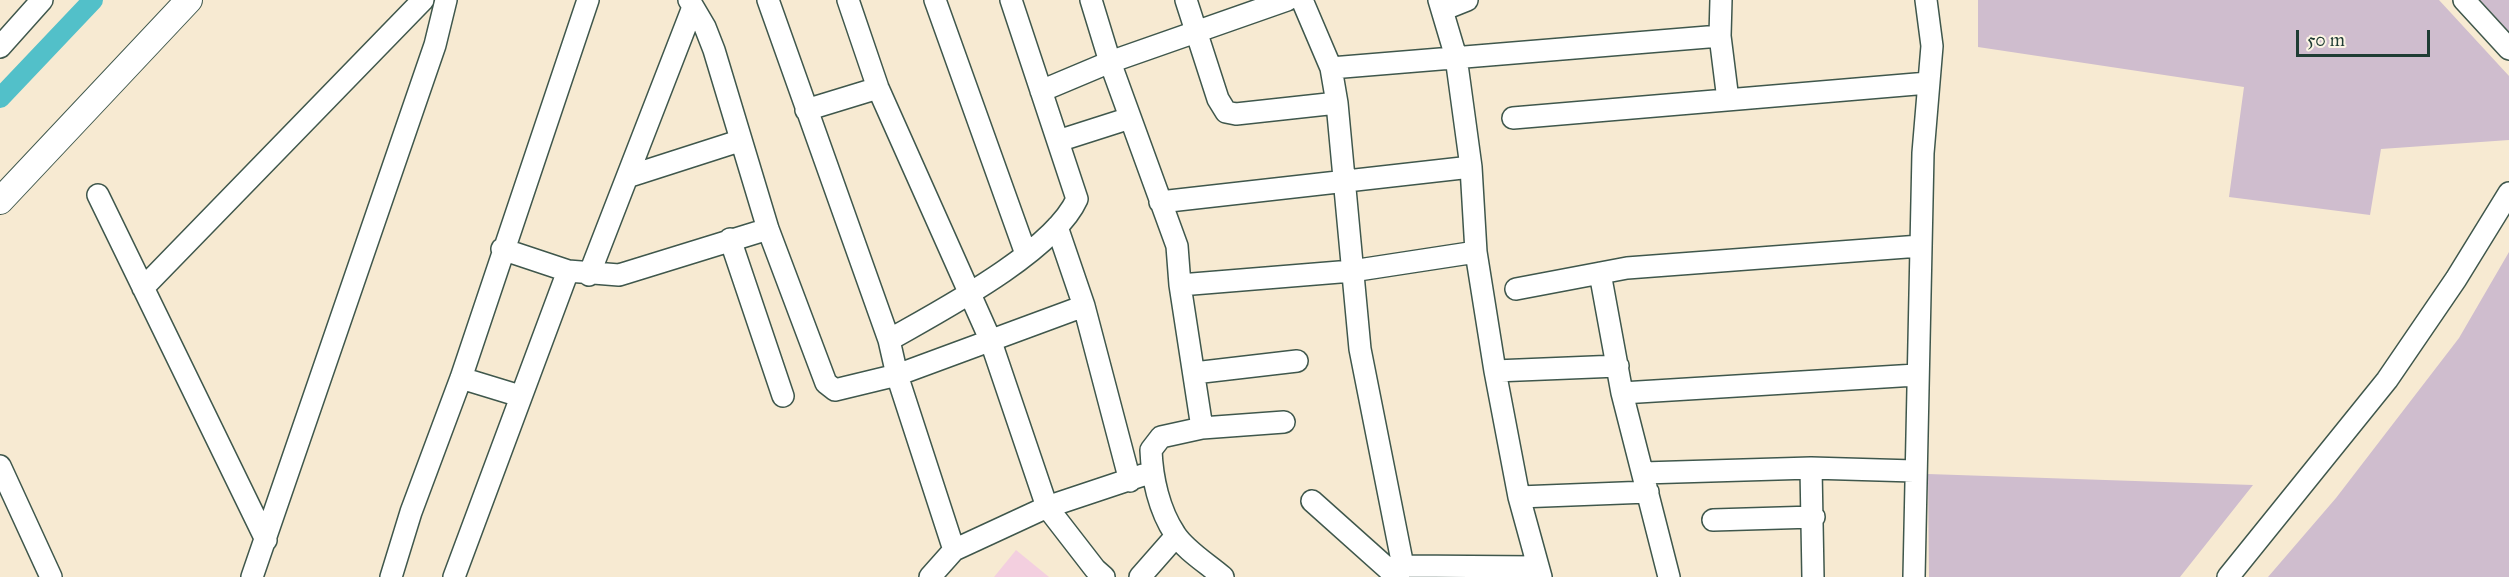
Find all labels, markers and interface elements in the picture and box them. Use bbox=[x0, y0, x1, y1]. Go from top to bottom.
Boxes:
scale bar bbox=[2299, 18, 2432, 56]
text: 50 m bbox=[2307, 29, 2345, 51]

